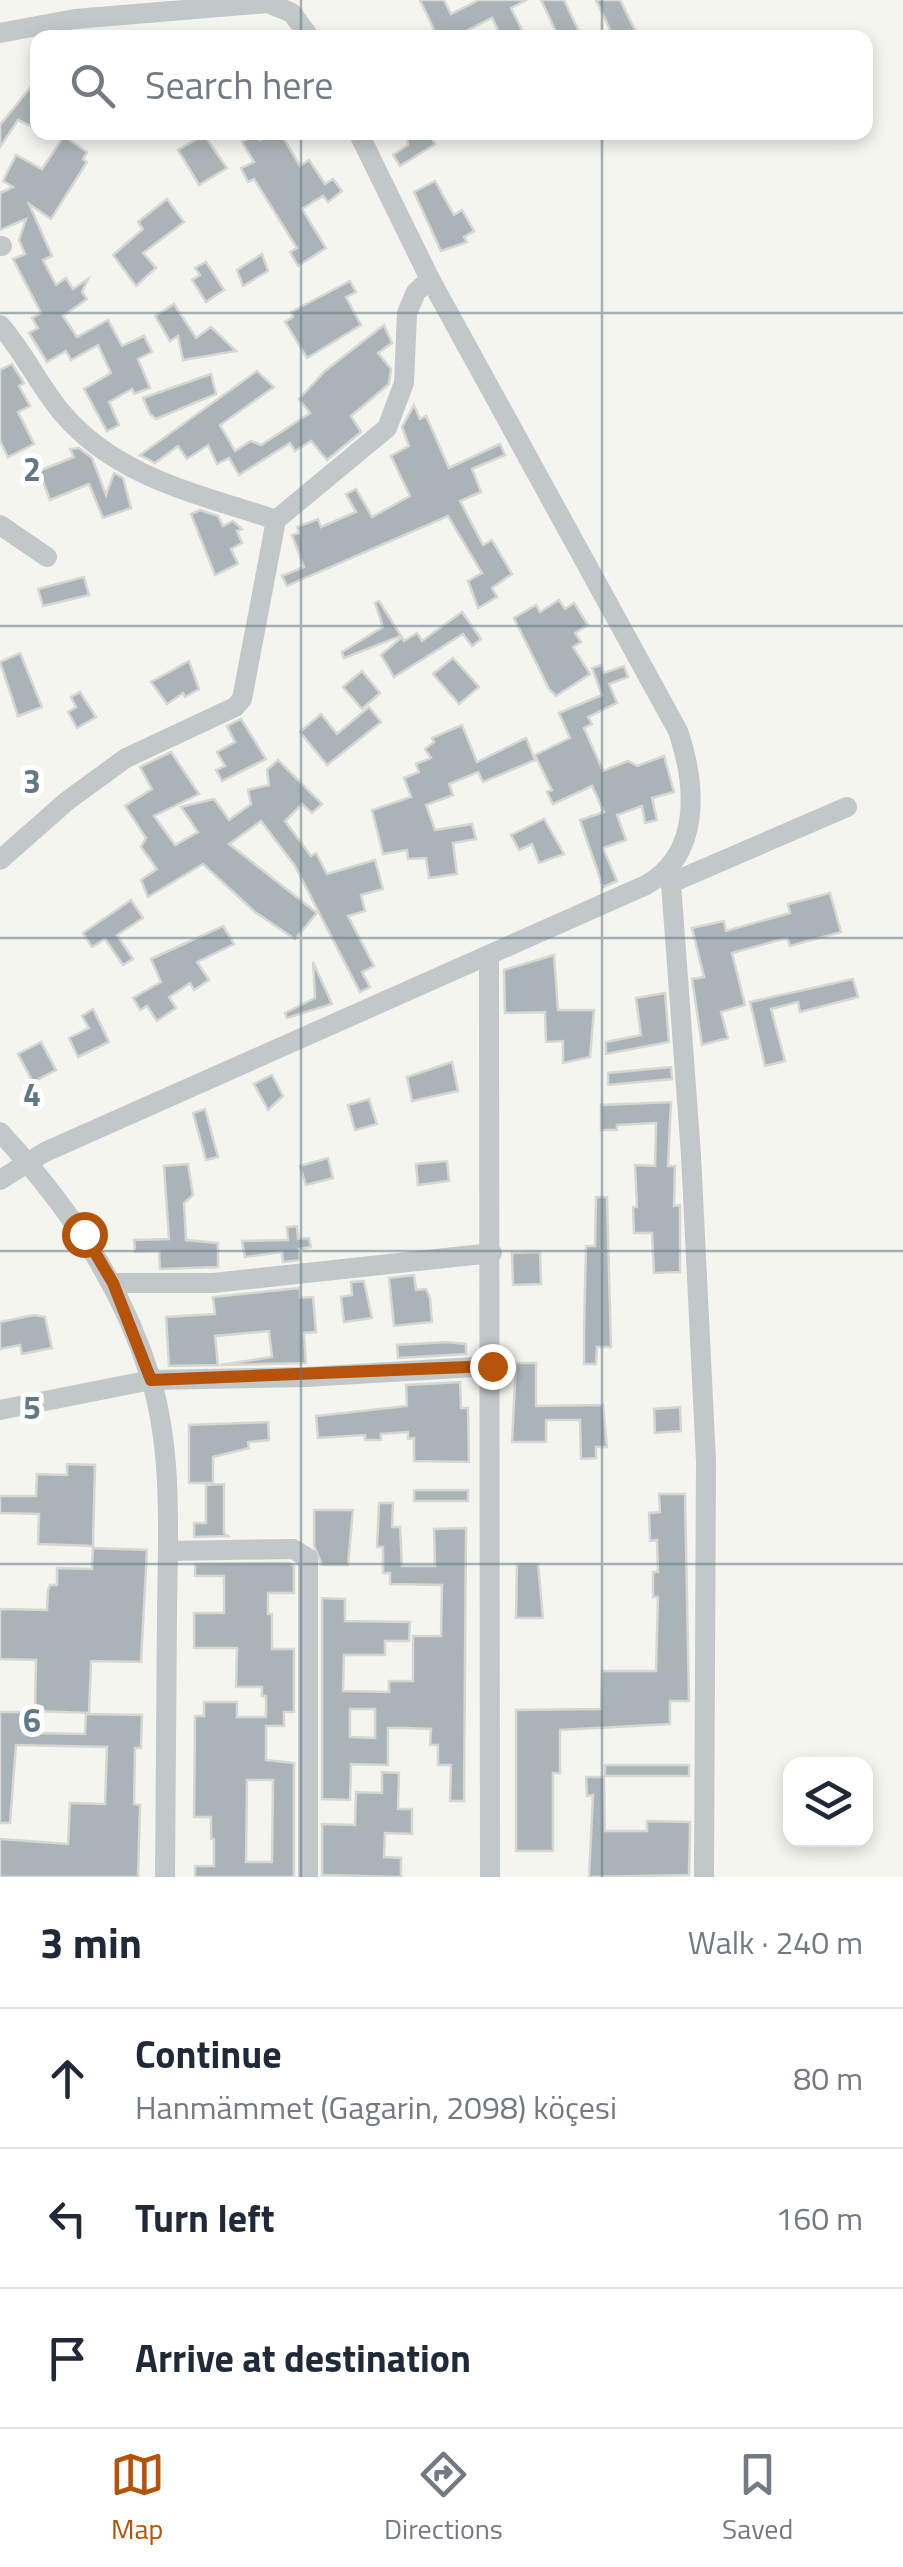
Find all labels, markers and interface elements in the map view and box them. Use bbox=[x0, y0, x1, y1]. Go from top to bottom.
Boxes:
search box bbox=[30, 30, 873, 140]
text: Search here bbox=[145, 56, 333, 114]
icon: search bbox=[65, 58, 120, 113]
text: 2 bbox=[23, 445, 41, 493]
text: 3 bbox=[23, 757, 41, 805]
text: 4 bbox=[23, 1070, 41, 1118]
route start bbox=[62, 1212, 108, 1258]
route end bbox=[470, 1344, 516, 1390]
text: 5 bbox=[23, 1383, 41, 1431]
text: 6 bbox=[23, 1696, 41, 1744]
map controls bbox=[783, 1757, 873, 1847]
button: layers bbox=[783, 1757, 873, 1847]
text: 3 min bbox=[40, 1910, 142, 1974]
text: Walk · 240 m bbox=[688, 1918, 863, 1966]
text: Continue bbox=[135, 2025, 282, 2083]
icon: ahead bbox=[40, 2051, 95, 2106]
text: 80 m bbox=[793, 2054, 863, 2102]
text: Hanmämmet (Gagarin, 2098) köçesi bbox=[135, 2083, 617, 2131]
text: Turn left bbox=[135, 2189, 275, 2247]
icon: left bbox=[40, 2191, 95, 2246]
text: 160 m bbox=[775, 2194, 863, 2242]
text: Arrive at destination bbox=[135, 2329, 471, 2387]
icon: arrive bbox=[40, 2331, 95, 2386]
tab: Map bbox=[110, 2447, 165, 2550]
tab: Directions bbox=[384, 2447, 503, 2550]
tab: Saved bbox=[722, 2447, 793, 2550]

